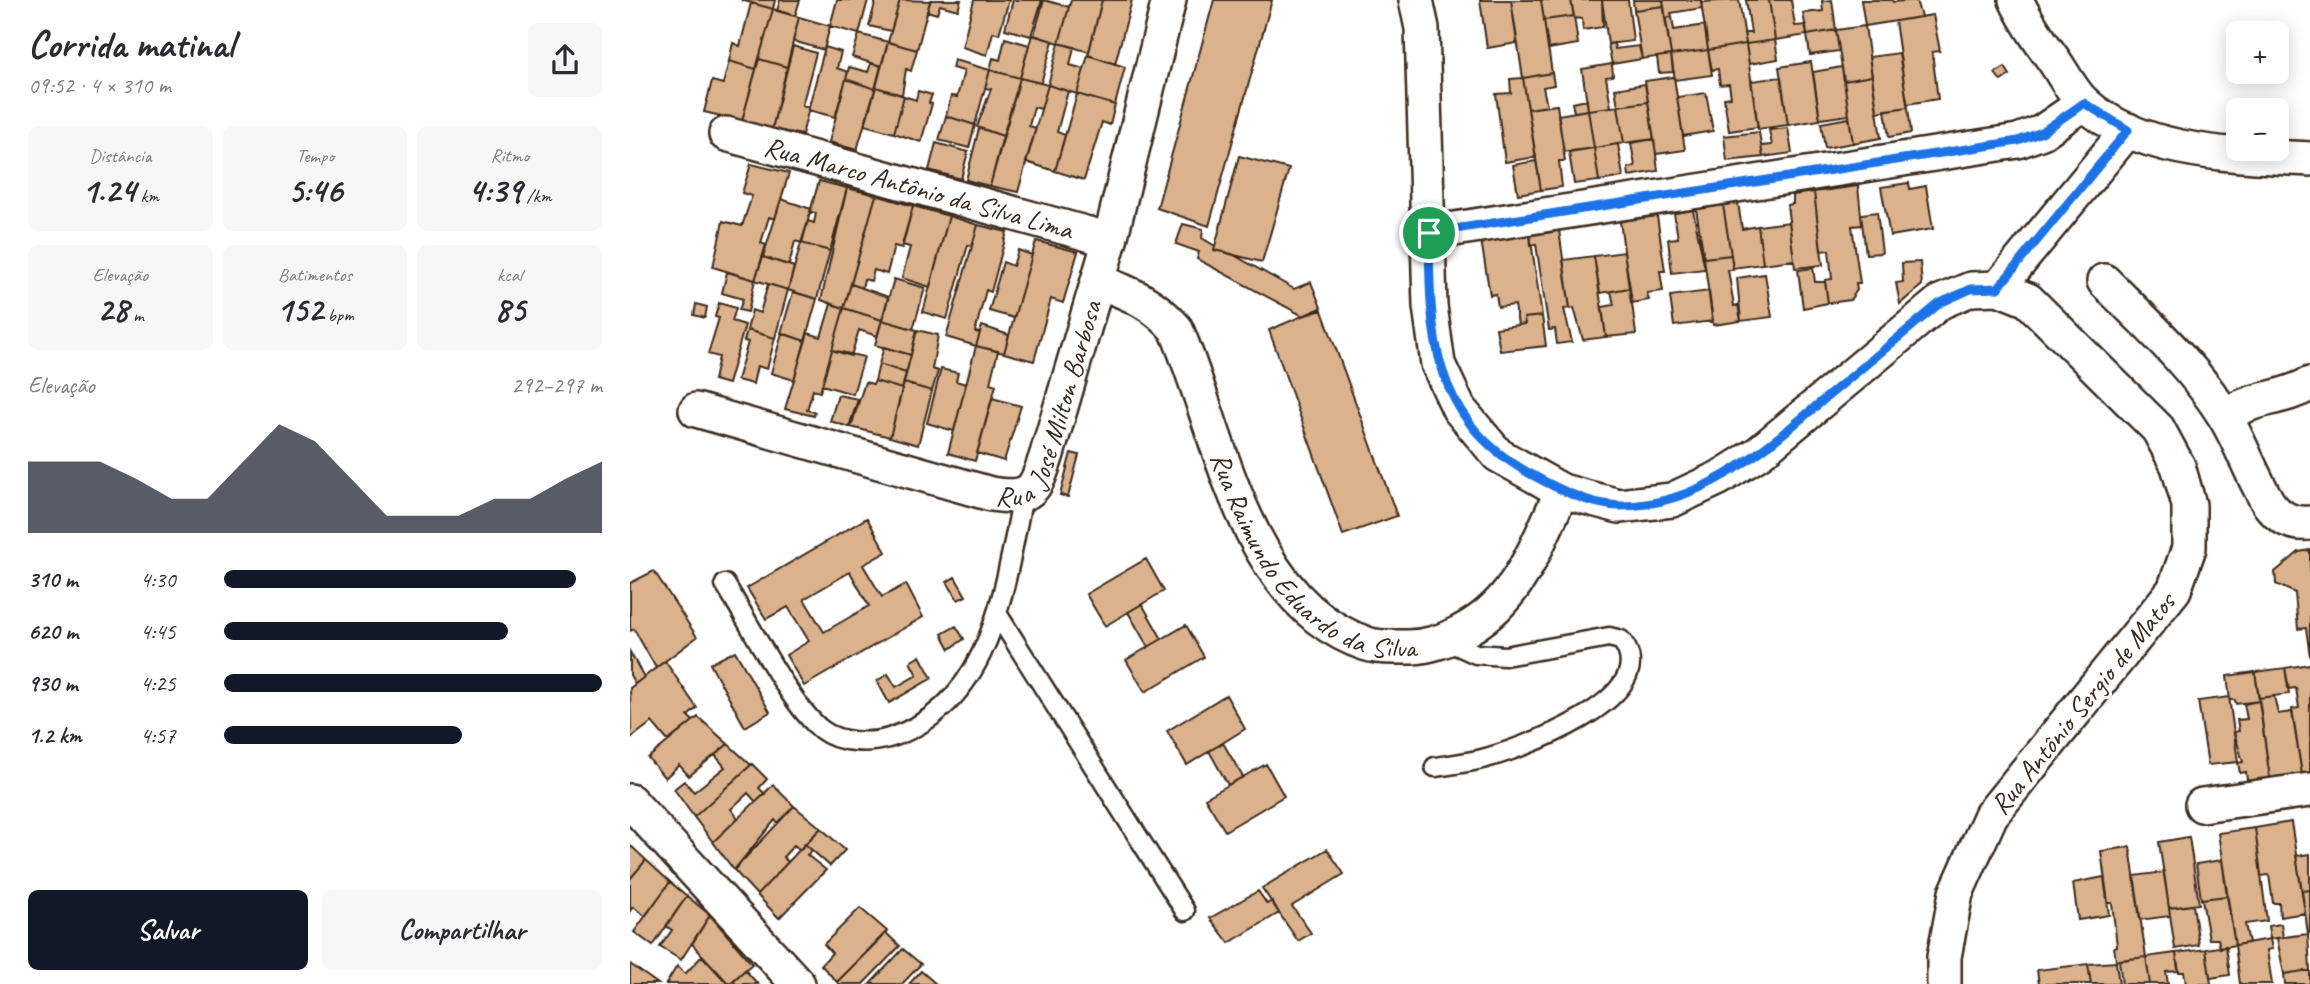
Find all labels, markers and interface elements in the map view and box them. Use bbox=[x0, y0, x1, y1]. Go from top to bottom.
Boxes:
text: Corrida matinal bbox=[28, 21, 234, 68]
map controls bbox=[2226, 21, 2289, 161]
button: + bbox=[2226, 21, 2289, 84]
button: share bbox=[528, 23, 602, 97]
text: 09:52 · 4 × 310 m bbox=[28, 71, 171, 100]
button: − bbox=[2226, 98, 2289, 161]
street label: Rua Marco Antônio da Silva Lima bbox=[760, 128, 1079, 247]
text: Distância bbox=[89, 144, 151, 168]
text: Tempo bbox=[296, 144, 334, 168]
text: Ritmo bbox=[490, 144, 529, 168]
text: 1.24 bbox=[82, 168, 136, 213]
text: 5:46 bbox=[288, 168, 342, 213]
text: 4:39 bbox=[468, 168, 522, 213]
text: km bbox=[136, 184, 159, 208]
text: /km bbox=[522, 184, 551, 208]
pin bbox=[1399, 203, 1459, 263]
icon: arrive bbox=[1410, 214, 1448, 252]
text: Elevação bbox=[93, 263, 148, 287]
text: Batimentos bbox=[278, 263, 352, 287]
text: kcal bbox=[497, 263, 522, 287]
text: 28 bbox=[97, 287, 128, 332]
text: 152 bbox=[276, 287, 323, 332]
text: 85 bbox=[494, 287, 525, 332]
street label: Rua José Milton Barbosa bbox=[995, 295, 1110, 514]
text: m bbox=[128, 303, 144, 327]
text: bpm bbox=[323, 303, 354, 327]
text: Elevação bbox=[28, 371, 95, 400]
text: 292–297 m bbox=[511, 371, 602, 400]
street label: Rua Raimundo Eduardo da Silva bbox=[1203, 448, 1419, 666]
text: 310 m bbox=[28, 565, 78, 594]
text: 4:30 bbox=[140, 565, 176, 594]
street label: Rua Antônio Sergio de Matos bbox=[1982, 583, 2184, 821]
text: 620 m bbox=[28, 617, 78, 646]
text: 4:45 bbox=[140, 617, 176, 646]
text: 930 m bbox=[28, 669, 77, 698]
text: 4:25 bbox=[140, 669, 176, 698]
text: 1.2 km bbox=[28, 721, 82, 750]
text: 4:57 bbox=[140, 721, 176, 750]
button: Salvar bbox=[28, 890, 308, 970]
button: Compartilhar bbox=[322, 890, 602, 970]

